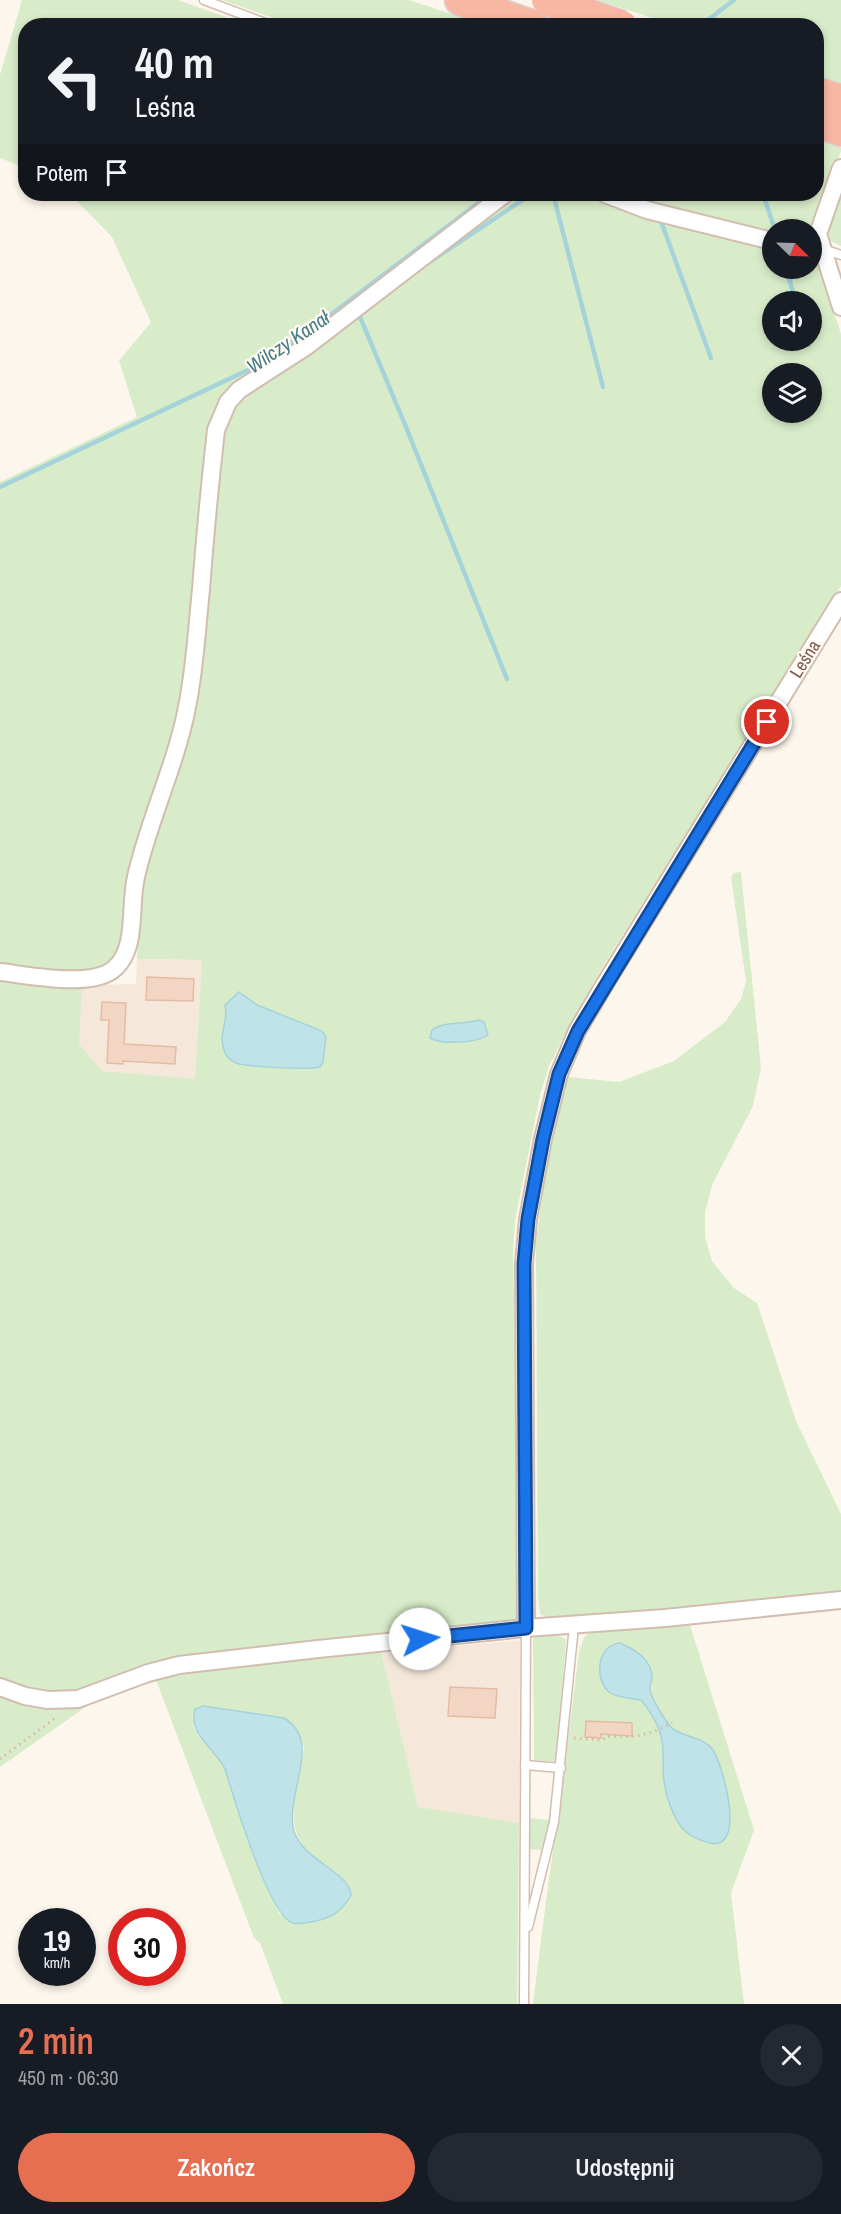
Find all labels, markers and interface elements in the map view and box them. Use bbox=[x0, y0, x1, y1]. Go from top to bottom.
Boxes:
text: 40 m bbox=[135, 35, 214, 91]
icon: left bbox=[36, 42, 114, 120]
text: Leśna bbox=[135, 89, 195, 125]
icon: arrive bbox=[100, 156, 133, 189]
text: Potem bbox=[36, 158, 88, 188]
north arrow bbox=[762, 219, 822, 279]
map controls bbox=[762, 219, 822, 423]
button: sound bbox=[762, 291, 822, 351]
water label: Wilczy Kanał bbox=[241, 303, 336, 379]
button: layers bbox=[762, 363, 822, 423]
street label: Leśna bbox=[783, 635, 826, 682]
pin bbox=[741, 696, 792, 747]
icon: arrive bbox=[750, 705, 783, 738]
position arrow bbox=[388, 1607, 452, 1671]
speed limit sign: 30 bbox=[108, 1908, 186, 1986]
text: 19 bbox=[43, 1920, 71, 1960]
text: km/h bbox=[44, 1952, 70, 1973]
text: 2 min bbox=[18, 2017, 94, 2065]
button: close bbox=[760, 2024, 823, 2087]
text: 450 m · 06:30 bbox=[18, 2064, 118, 2091]
button: Zakończ bbox=[18, 2133, 415, 2202]
button: Udostępnij bbox=[427, 2133, 823, 2202]

